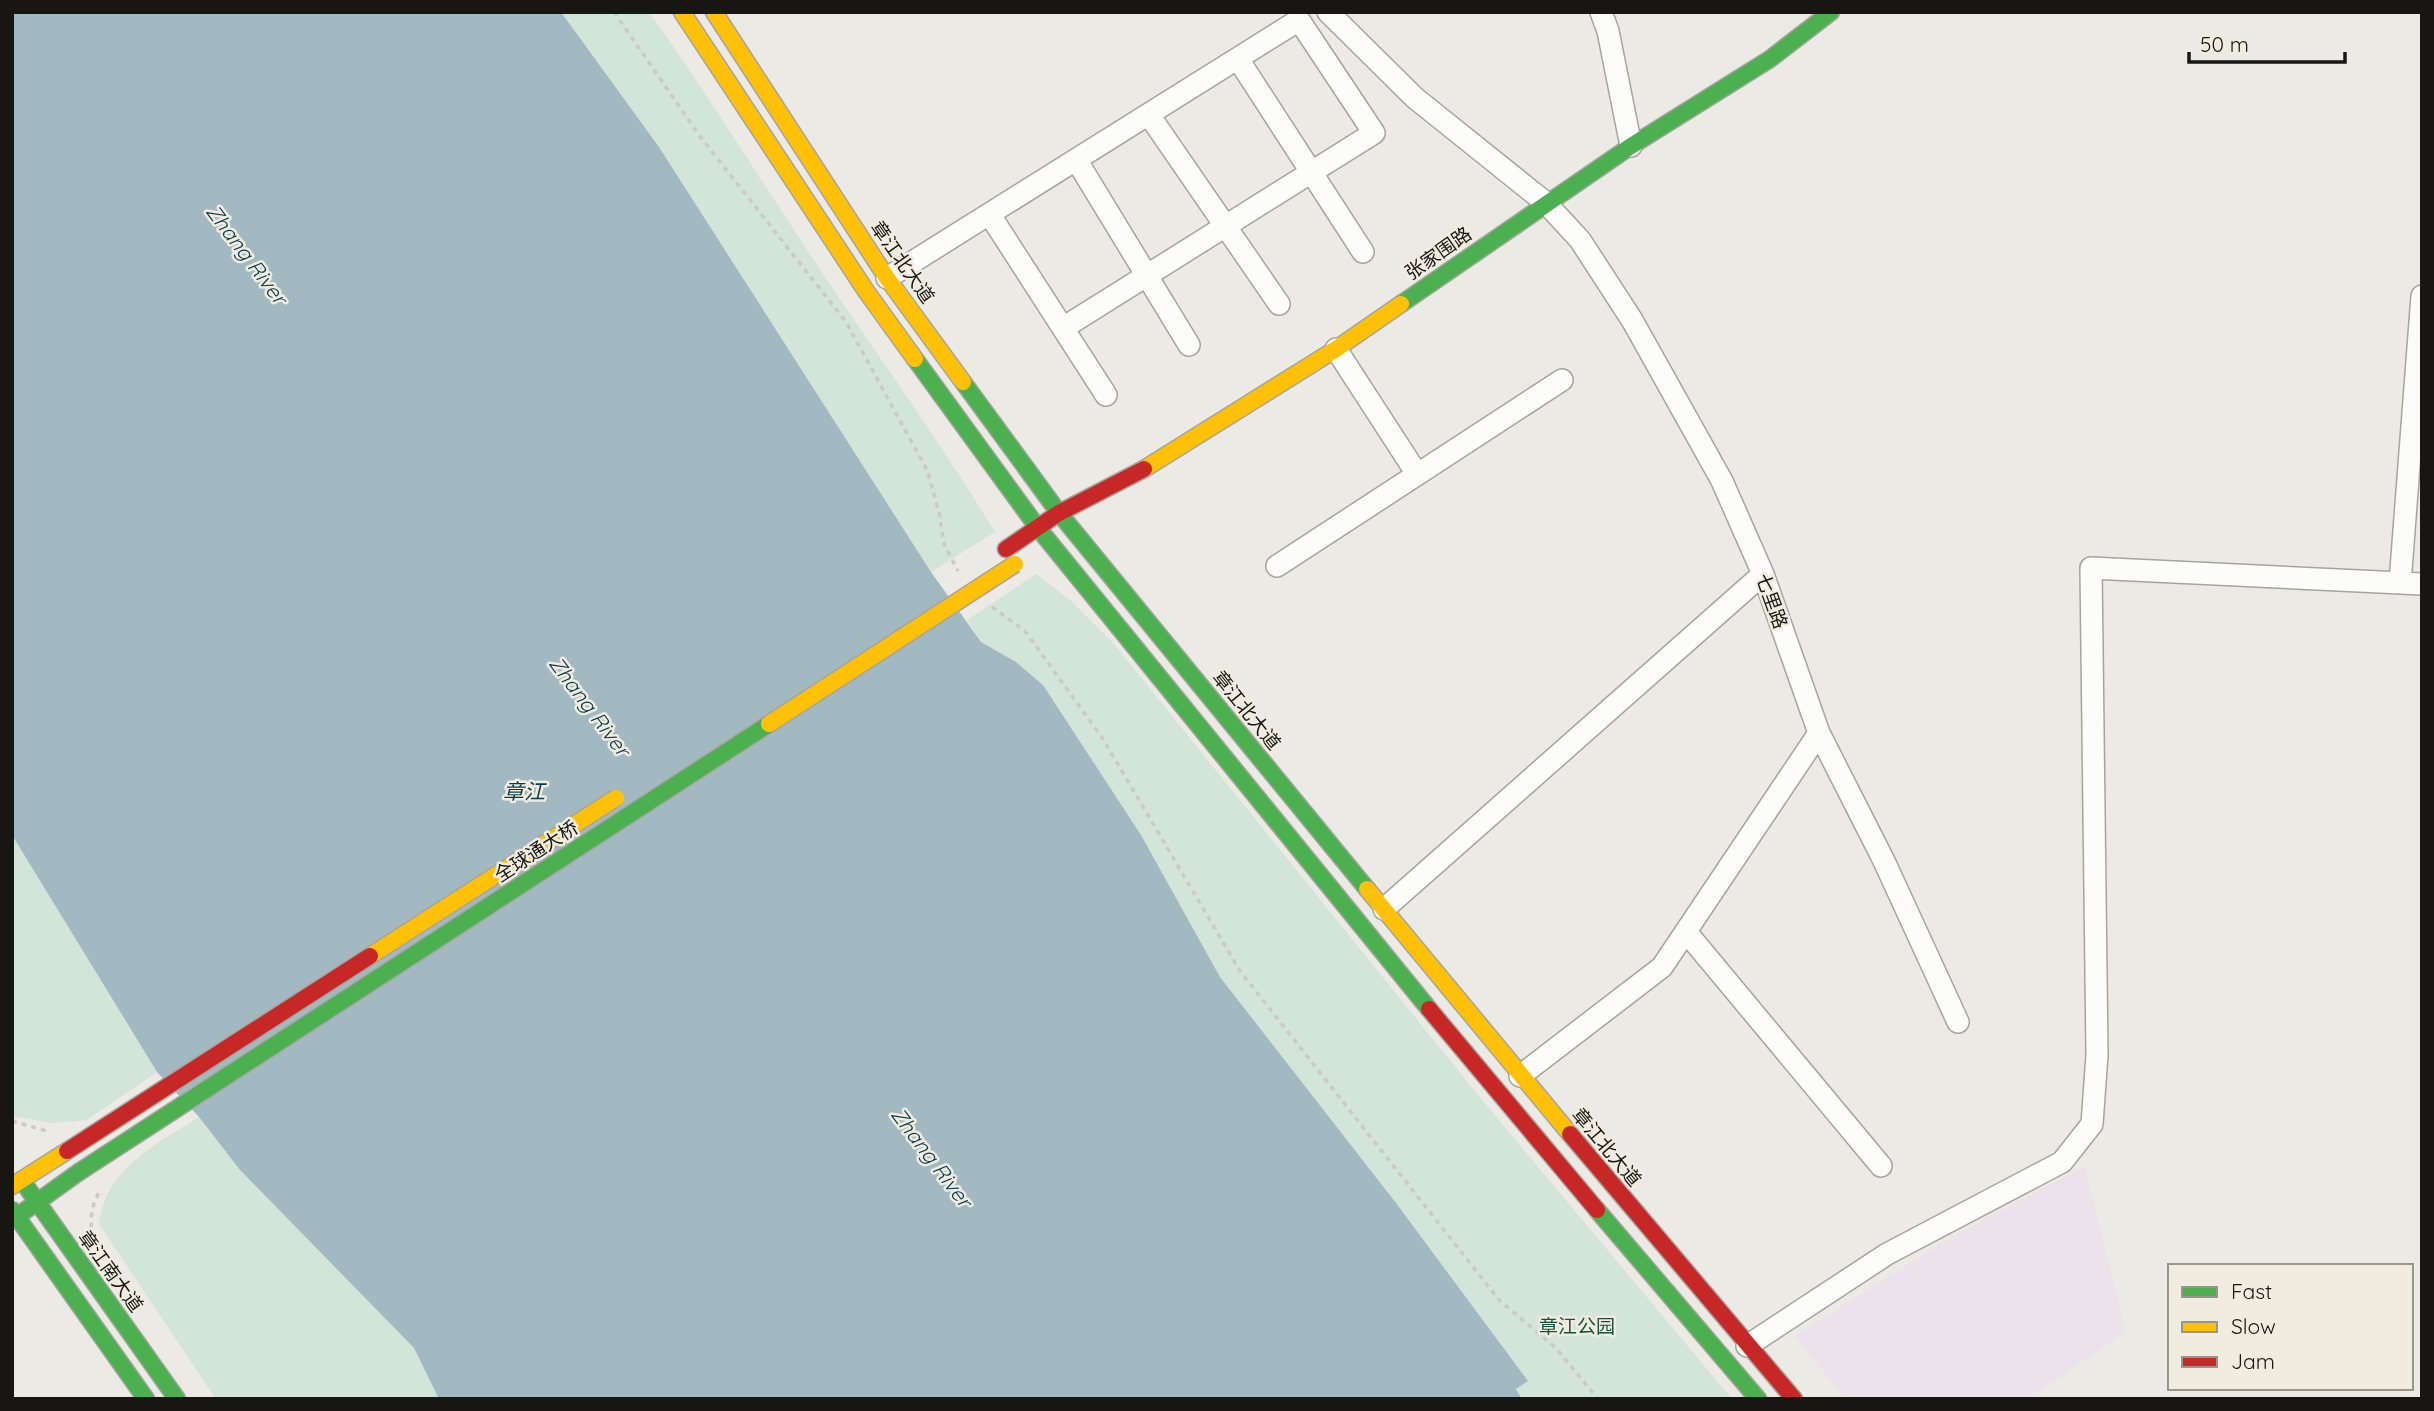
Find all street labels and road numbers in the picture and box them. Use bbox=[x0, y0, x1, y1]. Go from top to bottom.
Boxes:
street label: 章江北大道 bbox=[866, 216, 940, 308]
street label: 张家围路 bbox=[1400, 221, 1476, 285]
street label: 七里路 bbox=[1751, 570, 1793, 632]
street label: 章江北大道 bbox=[1208, 666, 1286, 754]
street label: 全球通大桥 bbox=[490, 815, 582, 887]
street label: 章江北大道 bbox=[1567, 1103, 1647, 1191]
street label: 章江南大道 bbox=[73, 1226, 149, 1316]

